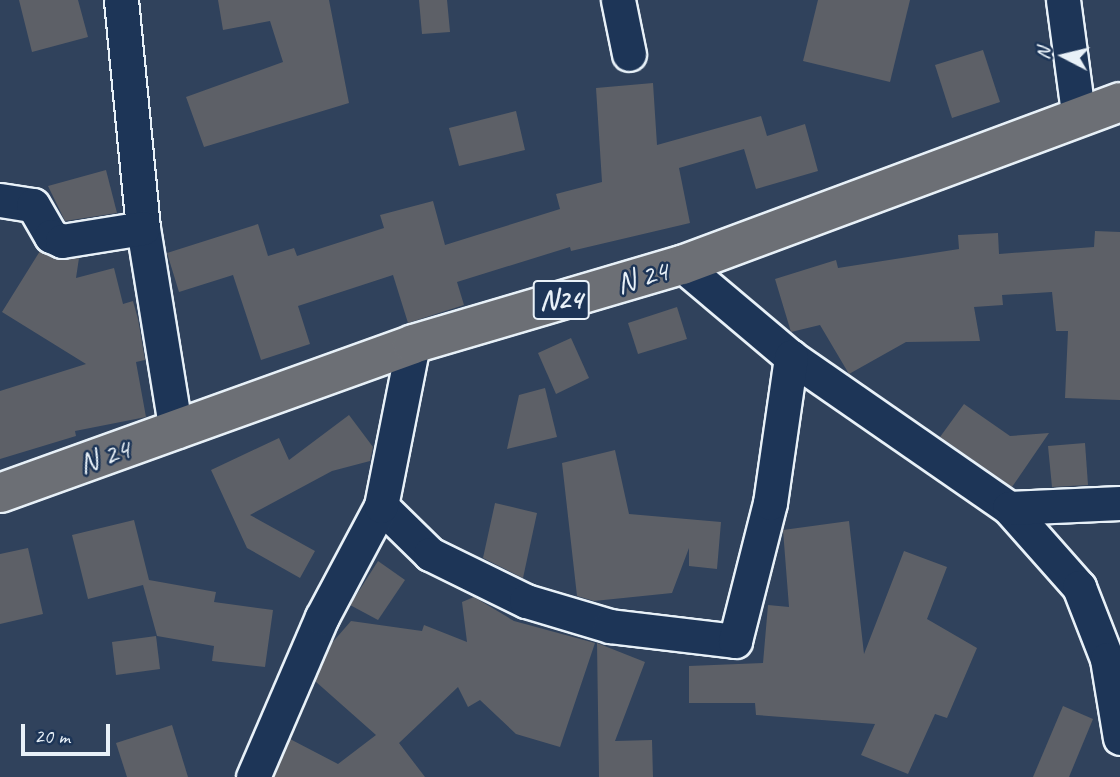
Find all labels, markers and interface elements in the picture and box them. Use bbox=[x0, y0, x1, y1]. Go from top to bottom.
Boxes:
north arrow bbox=[1029, 21, 1099, 91]
text: N bbox=[1031, 46, 1056, 61]
street label: N 24 bbox=[612, 252, 672, 302]
road number: N24 bbox=[531, 276, 591, 324]
street label: N 24 bbox=[73, 430, 135, 482]
scale bar bbox=[24, 710, 114, 754]
text: 20 m bbox=[34, 723, 70, 749]

